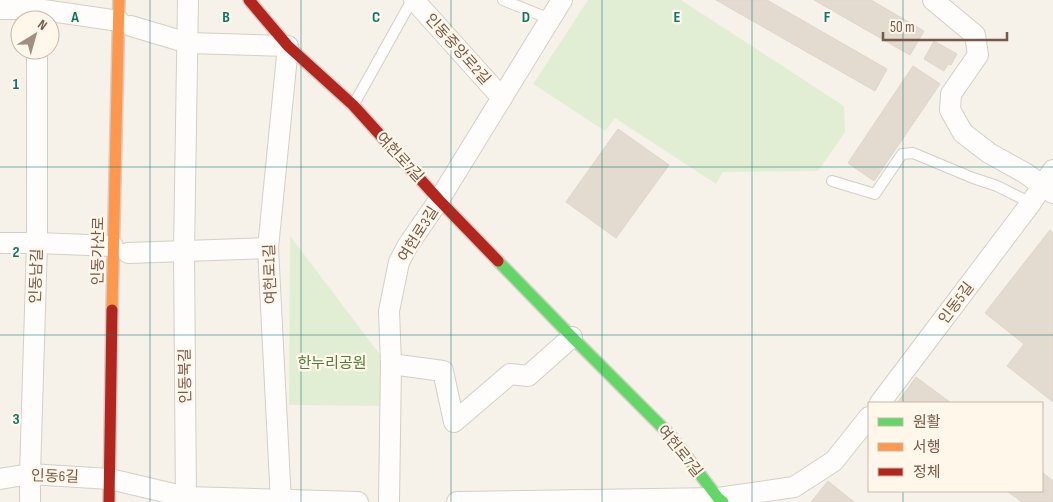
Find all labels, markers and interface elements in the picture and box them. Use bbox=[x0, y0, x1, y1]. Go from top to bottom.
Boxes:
text: A bbox=[70, 8, 79, 27]
text: B bbox=[222, 8, 230, 27]
text: C bbox=[372, 8, 380, 27]
text: D bbox=[522, 8, 530, 27]
text: E bbox=[674, 8, 681, 27]
text: F bbox=[824, 8, 831, 27]
north arrow bbox=[10, 10, 60, 60]
street label: 인동중앙로2길 bbox=[421, 10, 494, 89]
scale bar bbox=[883, 10, 1007, 42]
text: N bbox=[34, 16, 51, 34]
text: 50 m bbox=[890, 18, 915, 37]
text: 1 bbox=[13, 75, 20, 94]
street label: 여헌로7길 bbox=[372, 128, 427, 186]
street label: 여헌로3길 bbox=[394, 203, 443, 265]
street label: 인동가산로 bbox=[88, 216, 109, 286]
text: 2 bbox=[12, 243, 20, 262]
street label: 여헌로1길 bbox=[260, 243, 281, 305]
street label: 인동남길 bbox=[26, 248, 47, 304]
street label: 인동5길 bbox=[935, 279, 978, 328]
street label: 인동북길 bbox=[176, 348, 195, 404]
park label: 한누리공원 bbox=[297, 354, 367, 373]
legend bbox=[868, 402, 1043, 492]
text: 3 bbox=[12, 410, 20, 429]
text: 원활 bbox=[913, 413, 941, 432]
street label: 여헌로7길 bbox=[653, 422, 706, 481]
text: 서행 bbox=[913, 438, 941, 457]
text: 정체 bbox=[913, 463, 941, 482]
street label: 인동6길 bbox=[31, 466, 79, 487]

